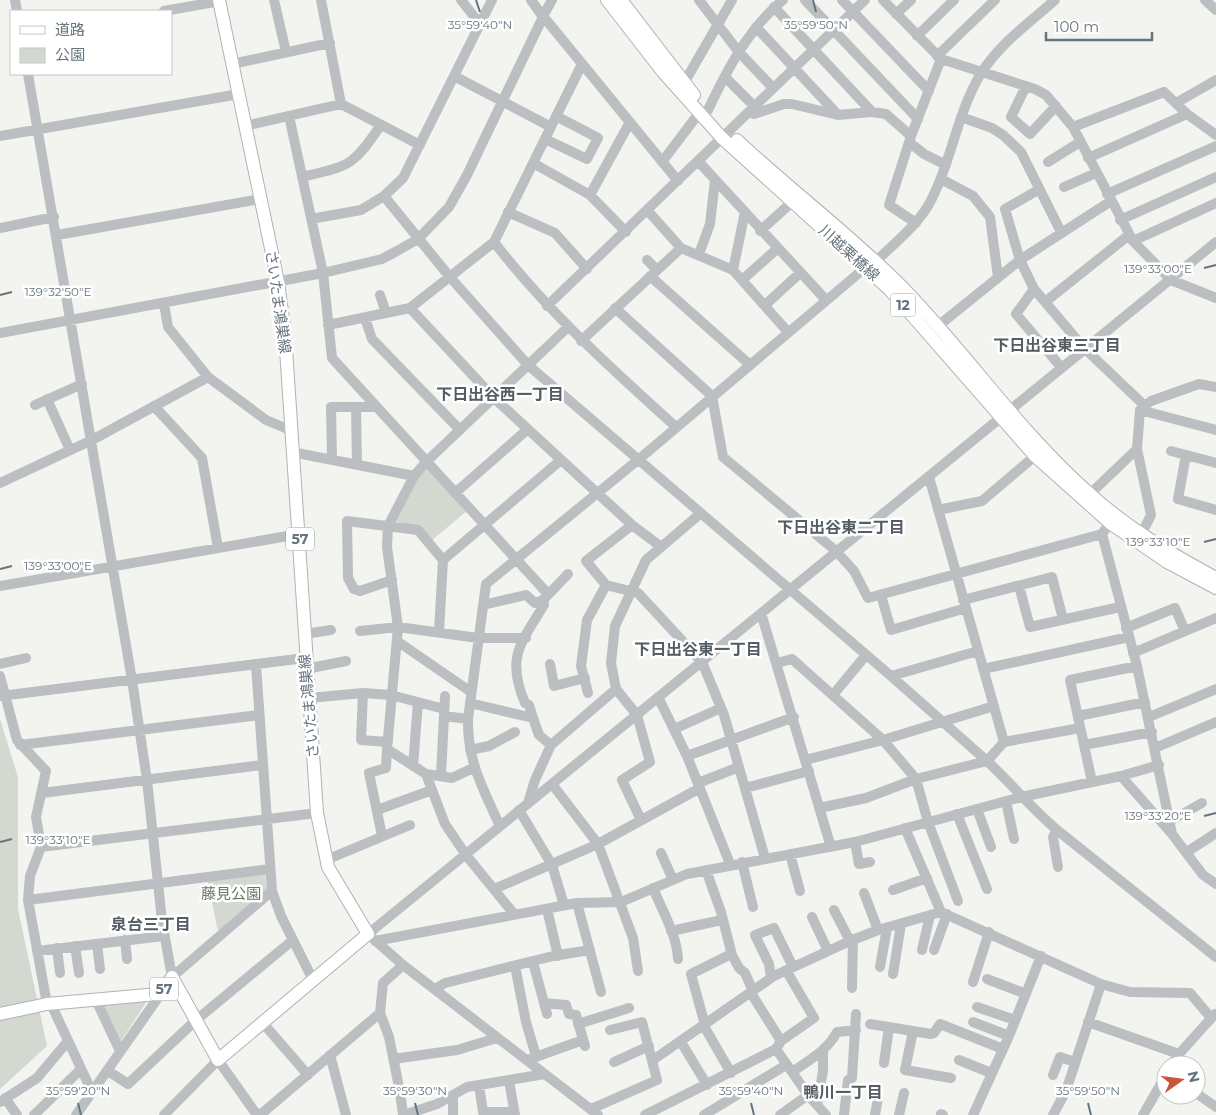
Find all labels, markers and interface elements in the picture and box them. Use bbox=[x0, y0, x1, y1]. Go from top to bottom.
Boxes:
legend bbox=[10, 10, 172, 75]
scale bar bbox=[1046, 10, 1152, 42]
text: 35°59'40"N bbox=[448, 17, 512, 32]
text: 35°59'50"N bbox=[784, 17, 848, 32]
text: 100 m bbox=[1054, 17, 1099, 36]
text: 道路 bbox=[55, 20, 85, 39]
text: 公園 bbox=[55, 45, 85, 64]
street label: 川越栗橋線 bbox=[815, 220, 884, 285]
street label: さいたま鴻巣線 bbox=[262, 249, 295, 355]
text: 139°33'00"E bbox=[1124, 261, 1192, 276]
text: 139°32'50"E bbox=[24, 284, 92, 299]
road number: 12 bbox=[890, 294, 916, 316]
district label: 下日出谷東三丁目 bbox=[993, 336, 1121, 355]
district label: 下日出谷西一丁目 bbox=[436, 385, 564, 404]
district label: 下日出谷東二丁目 bbox=[777, 518, 905, 537]
road number: 57 bbox=[286, 528, 314, 550]
text: 139°33'10"E bbox=[1126, 534, 1190, 549]
text: 139°33'00"E bbox=[24, 558, 92, 573]
district label: 下日出谷東一丁目 bbox=[634, 640, 762, 659]
street label: さいたま鴻巣線 bbox=[294, 653, 323, 759]
text: 139°33'20"E bbox=[1124, 808, 1192, 823]
text: 139°33'10"E bbox=[26, 832, 90, 847]
park label: 藤見公園 bbox=[201, 884, 261, 903]
district label: 泉台三丁目 bbox=[111, 915, 191, 934]
road number: 57 bbox=[150, 978, 178, 1001]
north arrow bbox=[1156, 1055, 1206, 1105]
text: N bbox=[1184, 1069, 1204, 1085]
text: 35°59'20"N bbox=[46, 1083, 110, 1098]
text: 35°59'30"N bbox=[383, 1083, 447, 1098]
text: 35°59'40"N bbox=[719, 1083, 783, 1098]
district label: 鴨川一丁目 bbox=[803, 1083, 883, 1102]
text: 35°59'50"N bbox=[1056, 1083, 1120, 1098]

